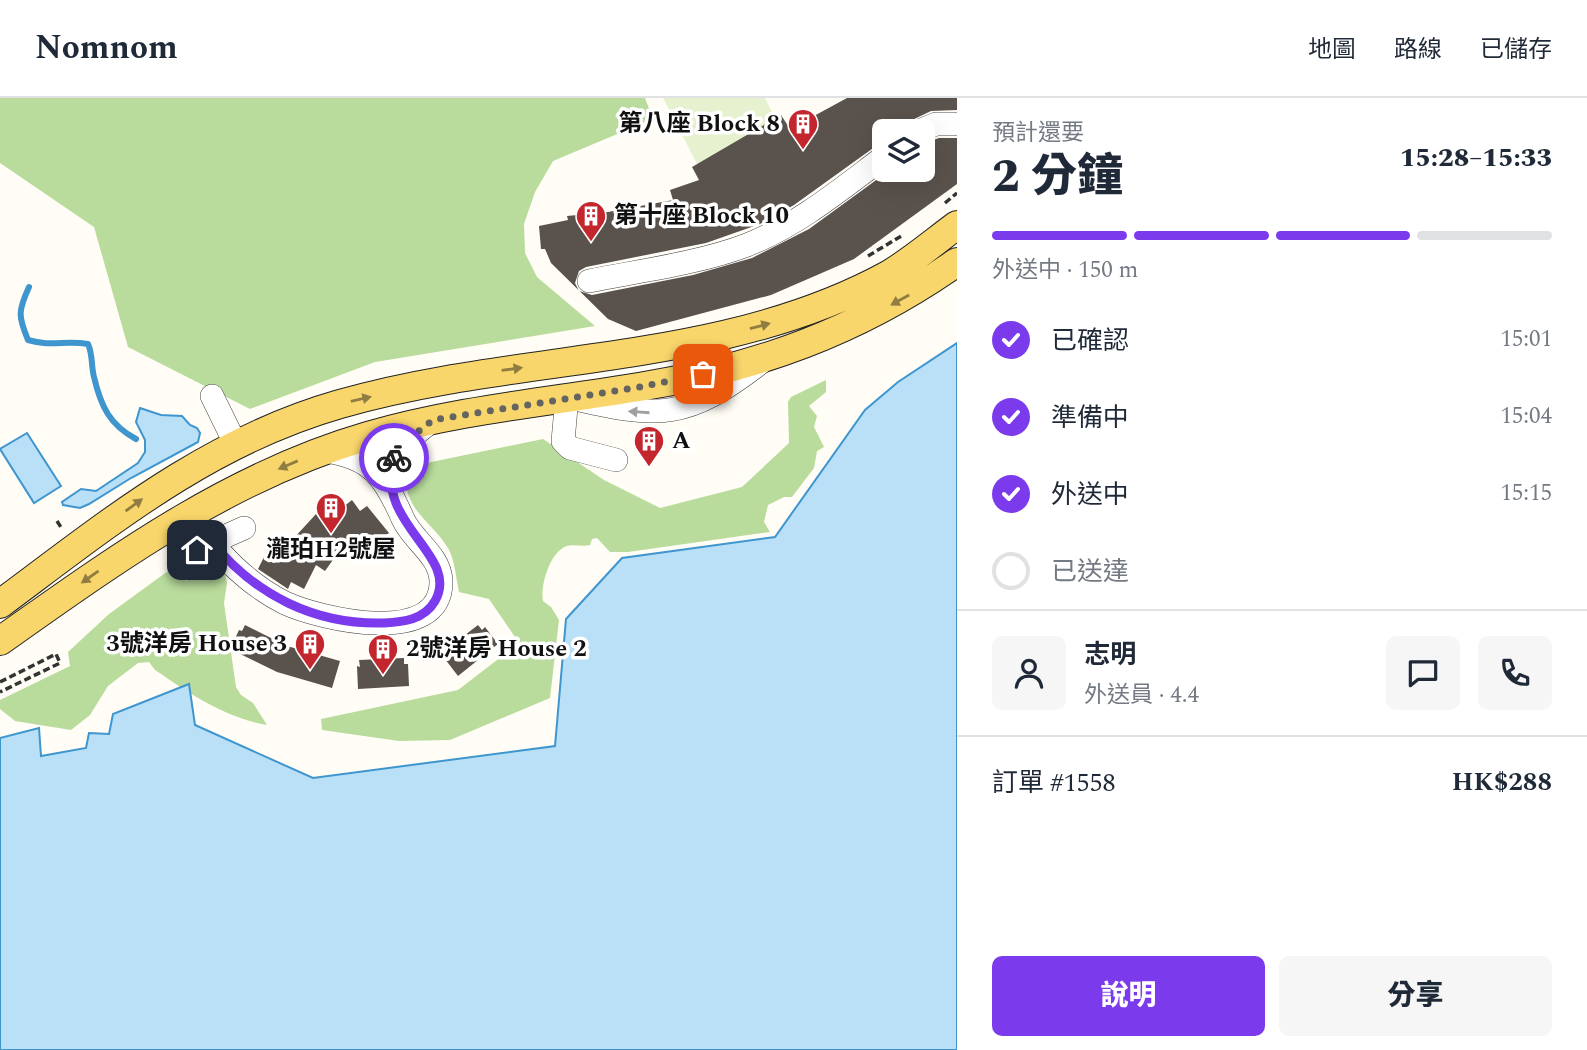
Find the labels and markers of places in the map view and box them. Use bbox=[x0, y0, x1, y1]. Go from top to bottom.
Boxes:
place label: 第八座 Block 8 bbox=[618, 106, 780, 142]
building icon: 第八座 Block 8 bbox=[786, 107, 820, 151]
place label: 第十座 Block 10 bbox=[614, 198, 789, 234]
building icon: 第十座 Block 10 bbox=[574, 199, 608, 243]
pin bbox=[673, 344, 733, 404]
place label: A bbox=[672, 423, 691, 459]
building icon: A bbox=[632, 424, 666, 468]
building icon: 瀧珀H2號屋 bbox=[314, 491, 348, 535]
pin bbox=[167, 520, 227, 580]
place label: 瀧珀H2號屋 bbox=[266, 532, 396, 568]
place label: 3號洋房 House 3 bbox=[106, 626, 287, 662]
building icon: 3號洋房 House 3 bbox=[293, 627, 327, 671]
place label: 2號洋房 House 2 bbox=[406, 631, 587, 667]
building icon: 2號洋房 House 2 bbox=[366, 632, 400, 676]

